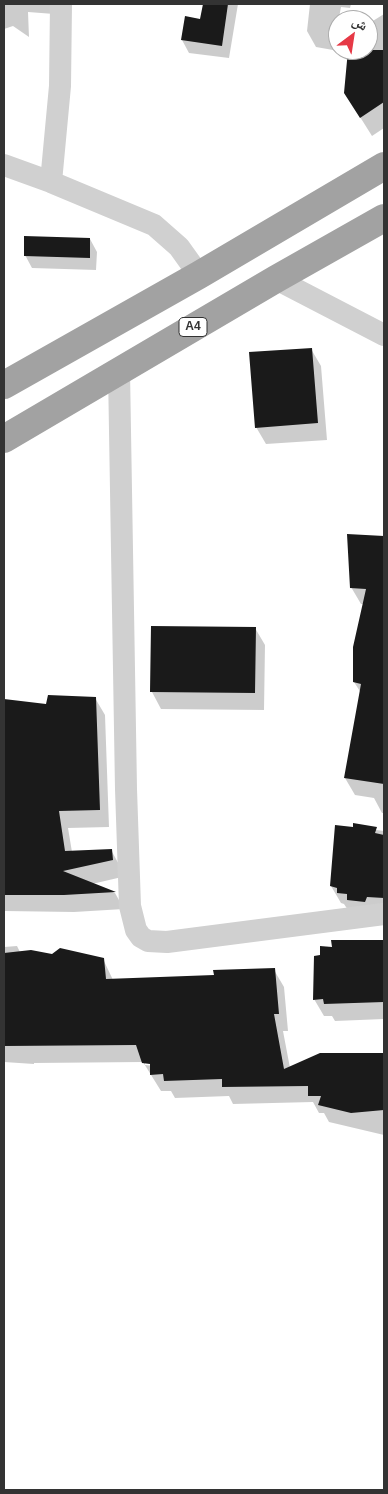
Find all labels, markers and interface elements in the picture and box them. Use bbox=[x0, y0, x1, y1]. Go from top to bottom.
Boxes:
north arrow bbox=[328, 10, 378, 60]
text: ش bbox=[350, 12, 371, 34]
road number: A4 bbox=[179, 318, 207, 337]

